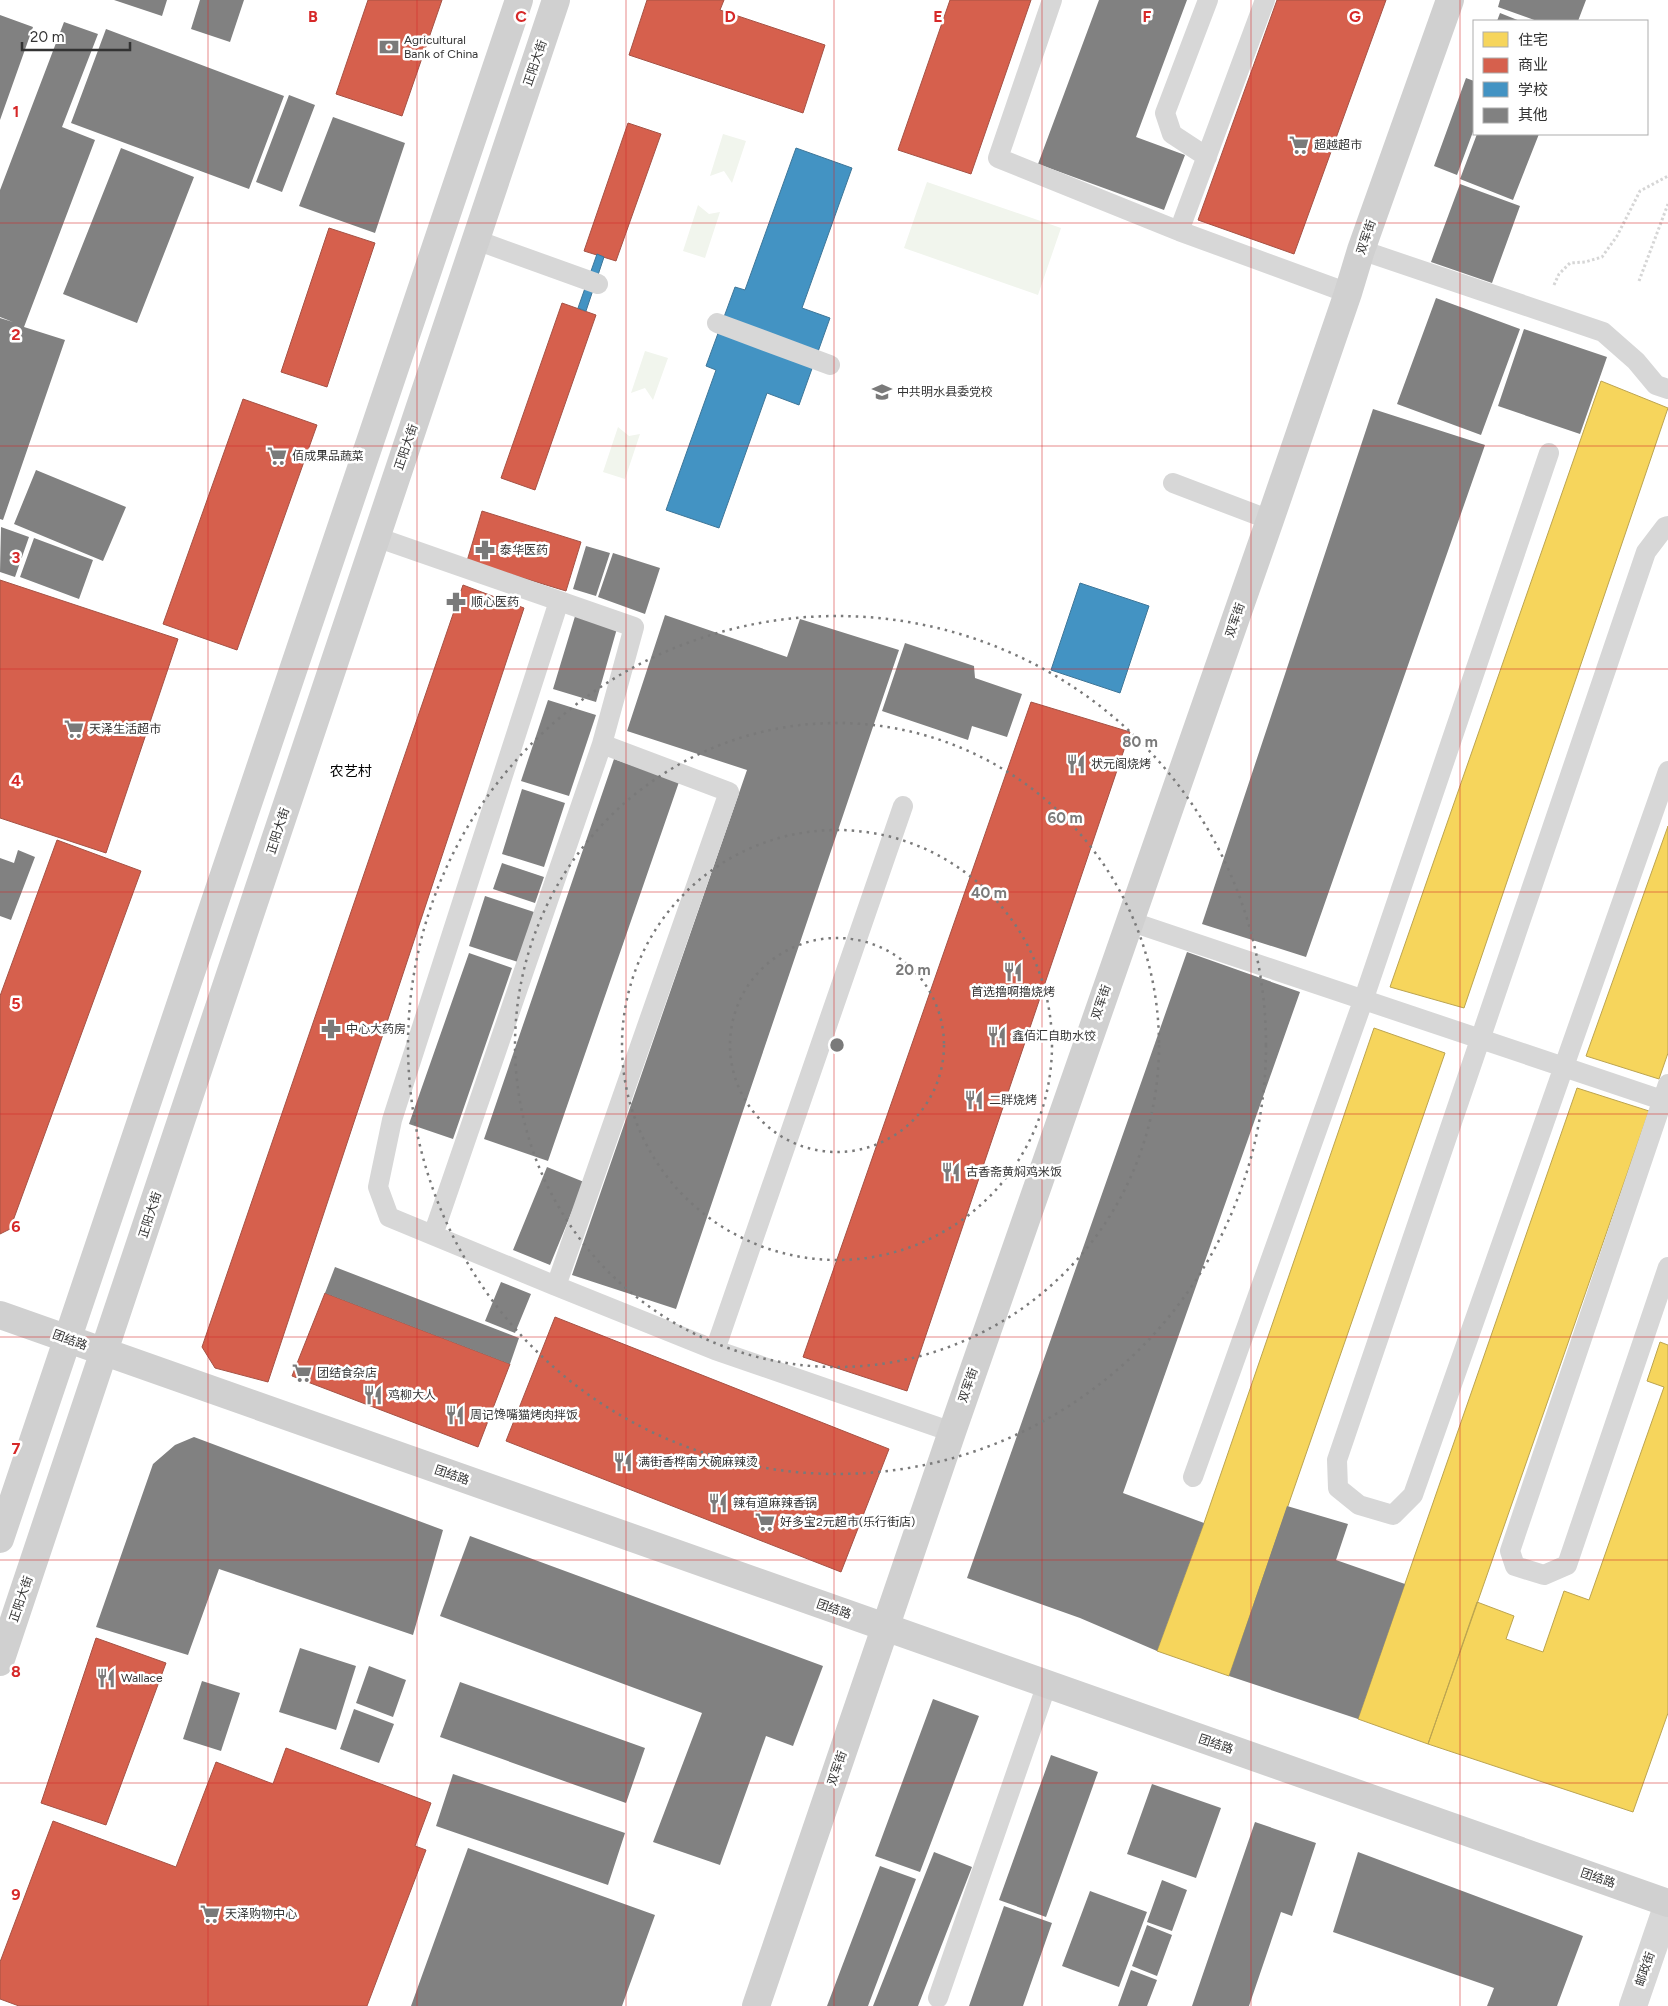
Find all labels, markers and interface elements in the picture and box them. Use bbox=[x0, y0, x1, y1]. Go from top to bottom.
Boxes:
text: B bbox=[308, 7, 318, 26]
text: C bbox=[515, 7, 527, 26]
text: D bbox=[724, 7, 736, 26]
text: E bbox=[933, 7, 943, 26]
text: F bbox=[1143, 7, 1152, 26]
text: G bbox=[1349, 7, 1361, 26]
scale bar bbox=[22, 20, 130, 52]
legend bbox=[1473, 20, 1648, 135]
text: 20 m bbox=[30, 28, 64, 46]
text: 住宅 bbox=[1518, 31, 1548, 49]
place label: Agricultural Bank of China bbox=[404, 33, 478, 61]
bank icon: Agricultural Bank of China bbox=[378, 36, 400, 58]
street label: 正阳大街 bbox=[521, 38, 549, 88]
text: 商业 bbox=[1518, 56, 1548, 74]
text: 学校 bbox=[1518, 81, 1548, 99]
text: 1 bbox=[13, 102, 19, 121]
text: 其他 bbox=[1518, 106, 1548, 124]
supermarket icon: 超越超市 bbox=[1288, 134, 1310, 156]
place label: 超越超市 bbox=[1314, 138, 1362, 152]
street label: 双军街 bbox=[1354, 218, 1378, 256]
text: 2 bbox=[11, 325, 21, 344]
school or university icon: 中共明水县委党校 bbox=[871, 381, 893, 403]
place label: 中共明水县委党校 bbox=[897, 385, 993, 399]
street label: 正阳大街 bbox=[392, 422, 420, 472]
supermarket icon: 佰成果品蔬菜 bbox=[266, 445, 288, 467]
place label: 佰成果品蔬菜 bbox=[292, 449, 364, 463]
pharmacy icon: 泰华医药 bbox=[474, 539, 496, 561]
place label: 泰华医药 bbox=[500, 543, 548, 557]
text: 3 bbox=[12, 548, 21, 567]
pharmacy icon: 顺心医药 bbox=[445, 591, 467, 613]
place label: 顺心医药 bbox=[471, 595, 519, 609]
street label: 双军街 bbox=[1223, 601, 1247, 639]
supermarket icon: 天泽生活超市 bbox=[63, 718, 85, 740]
place label: 天泽生活超市 bbox=[89, 722, 161, 736]
text: 80 m bbox=[1122, 733, 1158, 751]
restaurant icon: 状元阁烧烤 bbox=[1065, 753, 1087, 775]
place label: 状元阁烧烤 bbox=[1091, 757, 1151, 771]
district label: 农艺村 bbox=[330, 763, 372, 780]
text: 4 bbox=[11, 771, 21, 790]
street label: 正阳大街 bbox=[264, 806, 292, 856]
text: 60 m bbox=[1047, 809, 1083, 827]
text: 40 m bbox=[971, 884, 1007, 902]
text: 20 m bbox=[895, 961, 931, 979]
restaurant icon: 首选撸啊撸烧烤 bbox=[1002, 961, 1024, 983]
street label: 双军街 bbox=[1089, 983, 1113, 1021]
place label: 首选撸啊撸烧烤 bbox=[971, 985, 1055, 999]
text: 5 bbox=[11, 994, 21, 1013]
pharmacy icon: 中心大药房 bbox=[320, 1018, 342, 1040]
place label: 中心大药房 bbox=[346, 1022, 406, 1036]
restaurant icon: 鑫佰汇自助水饺 bbox=[986, 1025, 1008, 1047]
place label: 鑫佰汇自助水饺 bbox=[1012, 1029, 1096, 1043]
centre of rings bbox=[828, 1036, 846, 1054]
restaurant icon: 二胖烧烤 bbox=[963, 1089, 985, 1111]
place label: 二胖烧烤 bbox=[989, 1093, 1037, 1107]
restaurant icon: 古香斋黄焖鸡米饭 bbox=[940, 1161, 962, 1183]
place label: 古香斋黄焖鸡米饭 bbox=[966, 1165, 1062, 1179]
street label: 正阳大街 bbox=[136, 1190, 164, 1240]
text: 6 bbox=[11, 1217, 21, 1236]
street label: 团结路 bbox=[51, 1327, 89, 1353]
supermarket icon: 团结食杂店 bbox=[291, 1362, 313, 1384]
place label: 团结食杂店 bbox=[317, 1366, 377, 1380]
street label: 双军街 bbox=[956, 1366, 980, 1404]
restaurant icon: 鸡柳大人 bbox=[362, 1384, 384, 1406]
place label: 鸡柳大人 bbox=[388, 1388, 436, 1402]
restaurant icon: 周记馋嘴猫烤肉拌饭 bbox=[444, 1404, 466, 1426]
place label: 周记馋嘴猫烤肉拌饭 bbox=[470, 1408, 578, 1422]
text: 7 bbox=[12, 1439, 21, 1458]
restaurant icon: 满街香桦南大碗麻辣烫 bbox=[612, 1451, 634, 1473]
place label: 满街香桦南大碗麻辣烫 bbox=[638, 1455, 758, 1469]
street label: 团结路 bbox=[433, 1463, 471, 1487]
restaurant icon: 辣有道麻辣香锅 bbox=[707, 1492, 729, 1514]
place label: 辣有道麻辣香锅 bbox=[733, 1496, 817, 1510]
supermarket icon: 好多宝2元超市(乐行街店) bbox=[754, 1511, 776, 1533]
place label: 好多宝2元超市(乐行街店) bbox=[780, 1515, 915, 1529]
street label: 正阳大街 bbox=[7, 1574, 35, 1624]
street label: 团结路 bbox=[815, 1597, 853, 1621]
text: 8 bbox=[11, 1662, 21, 1681]
restaurant icon: Wallace bbox=[95, 1667, 117, 1689]
place label: Wallace bbox=[121, 1671, 163, 1685]
street label: 团结路 bbox=[1197, 1732, 1235, 1756]
street label: 双军街 bbox=[825, 1749, 849, 1787]
street label: 团结路 bbox=[1579, 1866, 1617, 1890]
text: 9 bbox=[11, 1885, 21, 1904]
supermarket icon: 天泽购物中心 bbox=[199, 1903, 221, 1925]
place label: 天泽购物中心 bbox=[225, 1907, 297, 1921]
street label: 邮政街 bbox=[1633, 1950, 1657, 1988]

